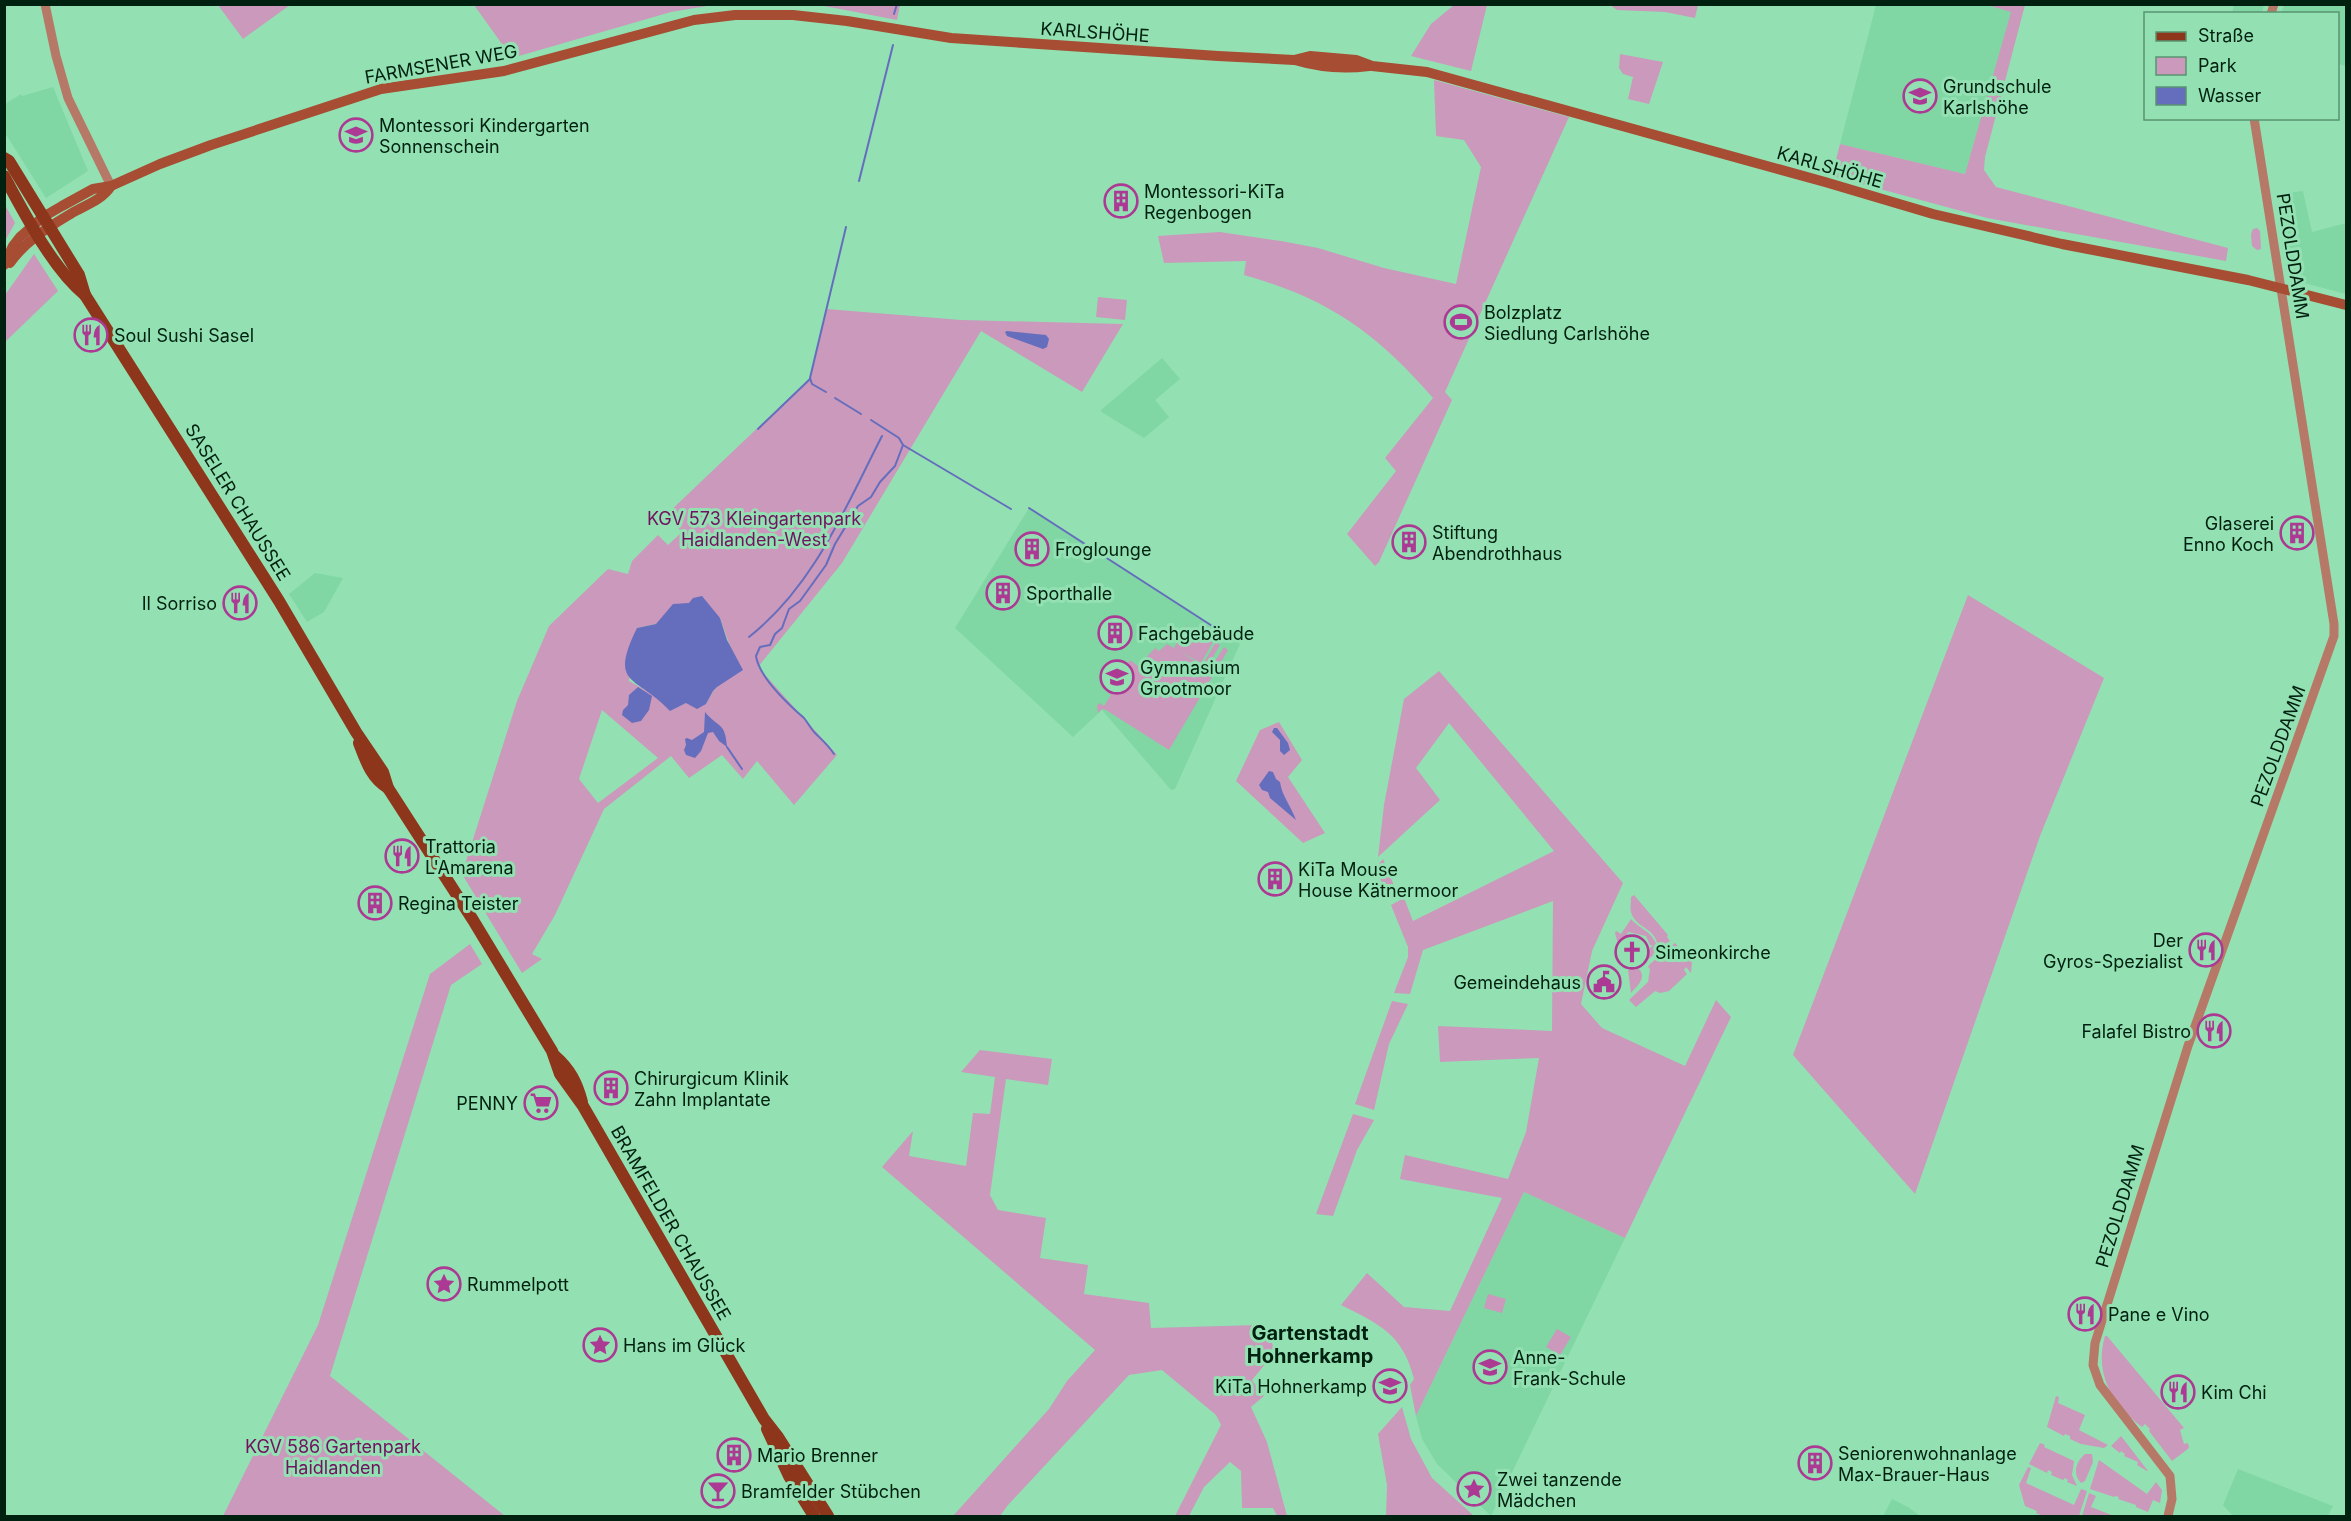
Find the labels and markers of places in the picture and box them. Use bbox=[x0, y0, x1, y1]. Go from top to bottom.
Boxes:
place label: Grundschule Karlshöhe bbox=[1943, 76, 2051, 118]
school or university icon: Grundschule Karlshöhe bbox=[1902, 78, 1938, 114]
place label: Montessori Kindergarten Sonnenschein bbox=[379, 115, 590, 157]
school or university icon: Montessori Kindergarten Sonnenschein bbox=[338, 117, 374, 153]
place label: Montessori-KiTa Regenbogen bbox=[1144, 181, 1285, 223]
building icon: Montessori-KiTa Regenbogen bbox=[1103, 183, 1139, 219]
place label: Bolzplatz Siedlung Carlshöhe bbox=[1484, 302, 1650, 344]
sports icon: Bolzplatz Siedlung Carlshöhe bbox=[1443, 304, 1479, 340]
restaurant icon: Soul Sushi Sasel bbox=[73, 317, 109, 353]
place label: Soul Sushi Sasel bbox=[114, 325, 254, 346]
place label: Glaserei Enno Koch bbox=[2183, 513, 2274, 555]
building icon: Glaserei Enno Koch bbox=[2279, 515, 2315, 551]
place label: Stiftung Abendrothhaus bbox=[1432, 522, 1562, 564]
building icon: Stiftung Abendrothhaus bbox=[1391, 524, 1427, 560]
building icon: Froglounge bbox=[1014, 531, 1050, 567]
place label: Froglounge bbox=[1055, 539, 1151, 560]
building icon: Sporthalle bbox=[985, 575, 1021, 611]
place label: Sporthalle bbox=[1026, 583, 1112, 604]
restaurant icon: Il Sorriso bbox=[222, 585, 258, 621]
place label: Il Sorriso bbox=[142, 593, 217, 614]
building icon: Fachgebäude bbox=[1097, 615, 1133, 651]
place label: Fachgebäude bbox=[1138, 623, 1254, 644]
place label: Gymnasium Grootmoor bbox=[1140, 657, 1240, 699]
school or university icon: Gymnasium Grootmoor bbox=[1099, 659, 1135, 695]
place label: Trattoria L'Amarena bbox=[425, 836, 514, 878]
restaurant icon: Trattoria L'Amarena bbox=[384, 838, 420, 874]
place label: KiTa Mouse House Kätnermoor bbox=[1298, 859, 1459, 901]
building icon: KiTa Mouse House Kätnermoor bbox=[1257, 861, 1293, 897]
building icon: Regina Teister bbox=[357, 885, 393, 921]
place label: Regina Teister bbox=[398, 893, 519, 914]
place label: Der Gyros-Spezialist bbox=[2043, 930, 2183, 972]
restaurant icon: Der Gyros-Spezialist bbox=[2188, 932, 2224, 968]
church icon: Simeonkirche bbox=[1614, 934, 1650, 970]
place label: Simeonkirche bbox=[1655, 942, 1771, 963]
public building icon: Gemeindehaus bbox=[1586, 964, 1622, 1000]
place label: Gemeindehaus bbox=[1453, 972, 1581, 993]
restaurant icon: Falafel Bistro bbox=[2196, 1013, 2232, 1049]
place label: Falafel Bistro bbox=[2081, 1021, 2191, 1042]
place label: Chirurgicum Klinik Zahn Implantate bbox=[634, 1068, 789, 1110]
building icon: Chirurgicum Klinik Zahn Implantate bbox=[593, 1070, 629, 1106]
supermarket icon: PENNY bbox=[523, 1085, 559, 1121]
place label: PENNY bbox=[456, 1093, 518, 1114]
place icon: Rummelpott bbox=[426, 1266, 462, 1302]
place label: Rummelpott bbox=[467, 1274, 569, 1295]
restaurant icon: Pane e Vino bbox=[2067, 1296, 2103, 1332]
place label: Pane e Vino bbox=[2108, 1304, 2210, 1325]
place icon: Hans im Glück bbox=[582, 1327, 618, 1363]
place label: Hans im Glück bbox=[623, 1335, 746, 1356]
place label: Anne- Frank-Schule bbox=[1513, 1347, 1626, 1389]
school or university icon: Anne- Frank-Schule bbox=[1472, 1349, 1508, 1385]
school or university icon: KiTa Hohnerkamp bbox=[1372, 1368, 1408, 1404]
restaurant icon: Kim Chi bbox=[2160, 1374, 2196, 1410]
place label: KiTa Hohnerkamp bbox=[1215, 1376, 1367, 1397]
place label: Kim Chi bbox=[2201, 1382, 2267, 1403]
building icon: Mario Brenner bbox=[716, 1437, 752, 1473]
place label: Seniorenwohnanlage Max-Brauer-Haus bbox=[1838, 1443, 2017, 1485]
place label: Mario Brenner bbox=[757, 1445, 878, 1466]
building icon: Seniorenwohnanlage Max-Brauer-Haus bbox=[1797, 1445, 1833, 1481]
place label: Zwei tanzende Mädchen bbox=[1497, 1469, 1622, 1511]
place icon: Zwei tanzende Mädchen bbox=[1456, 1471, 1492, 1507]
bar icon: Bramfelder Stübchen bbox=[700, 1473, 736, 1509]
place label: Bramfelder Stübchen bbox=[741, 1481, 921, 1502]

